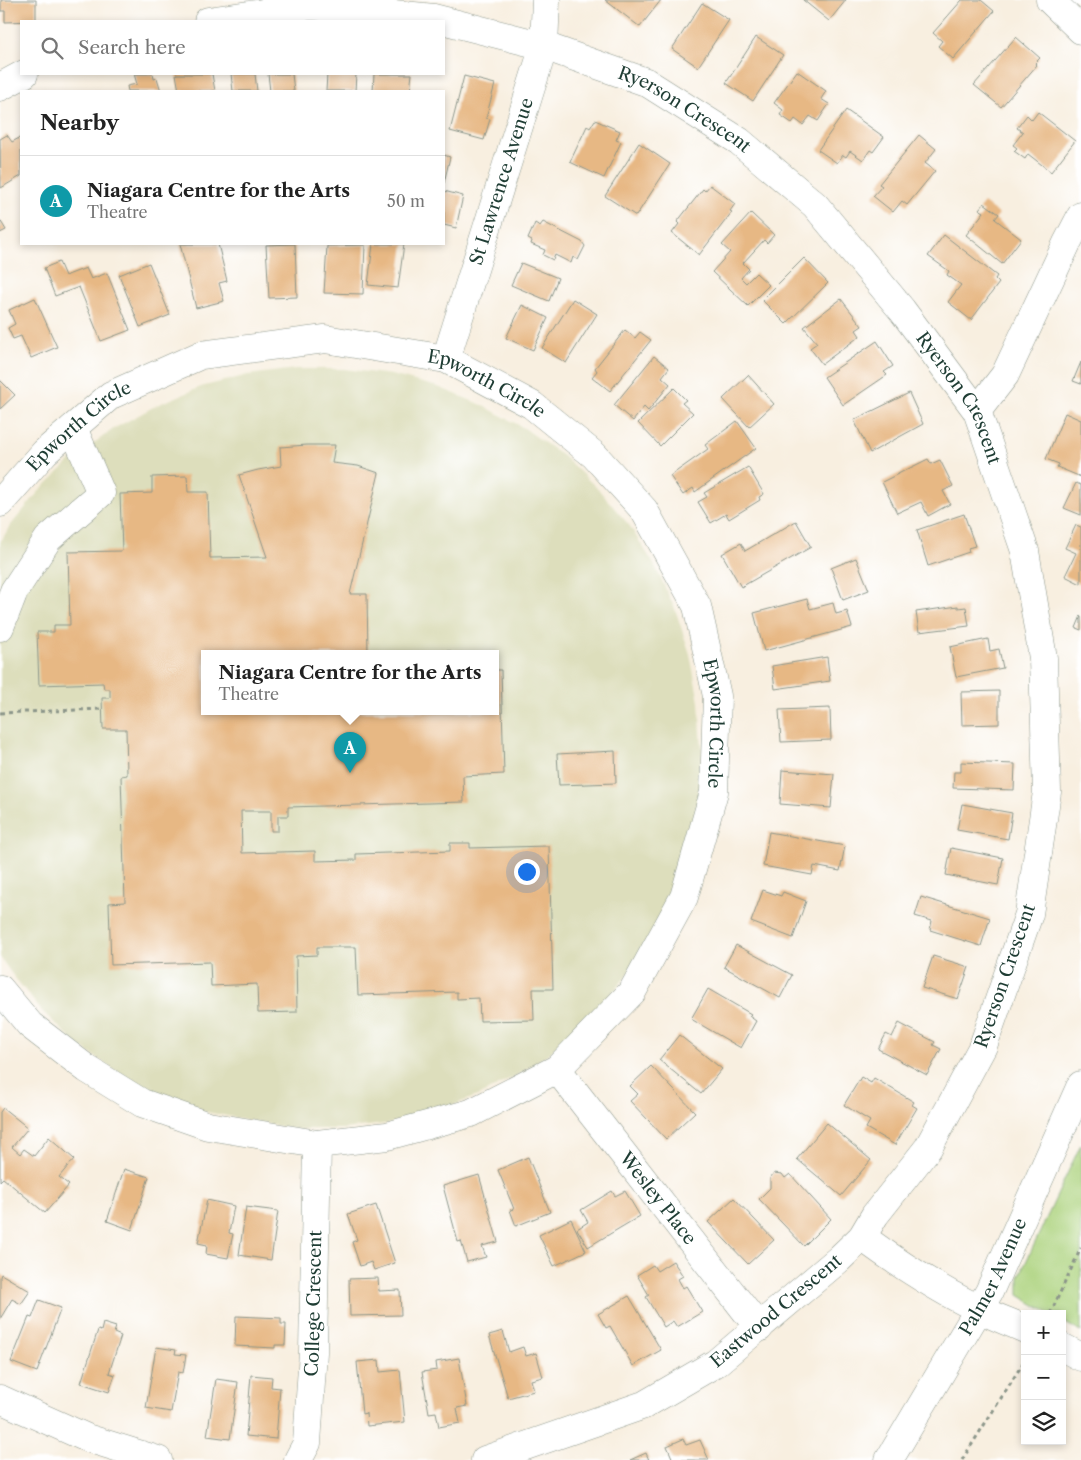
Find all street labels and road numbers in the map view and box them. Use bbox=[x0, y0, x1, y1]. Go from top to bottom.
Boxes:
street label: Ryerson Crescent bbox=[615, 62, 756, 158]
street label: St Lawrence Avenue bbox=[465, 95, 538, 268]
street label: Ryerson Crescent bbox=[911, 328, 1006, 468]
street label: Epworth Circle bbox=[426, 345, 550, 423]
street label: Epworth Circle bbox=[22, 376, 135, 476]
street label: Epworth Circle bbox=[698, 657, 728, 789]
street label: Ryerson Crescent bbox=[970, 900, 1040, 1051]
street label: Wesley Place bbox=[614, 1147, 701, 1249]
street label: Palmer Avenue bbox=[955, 1215, 1031, 1340]
street label: College Crescent bbox=[300, 1229, 326, 1377]
street label: Eastwood Crescent bbox=[706, 1249, 847, 1372]

